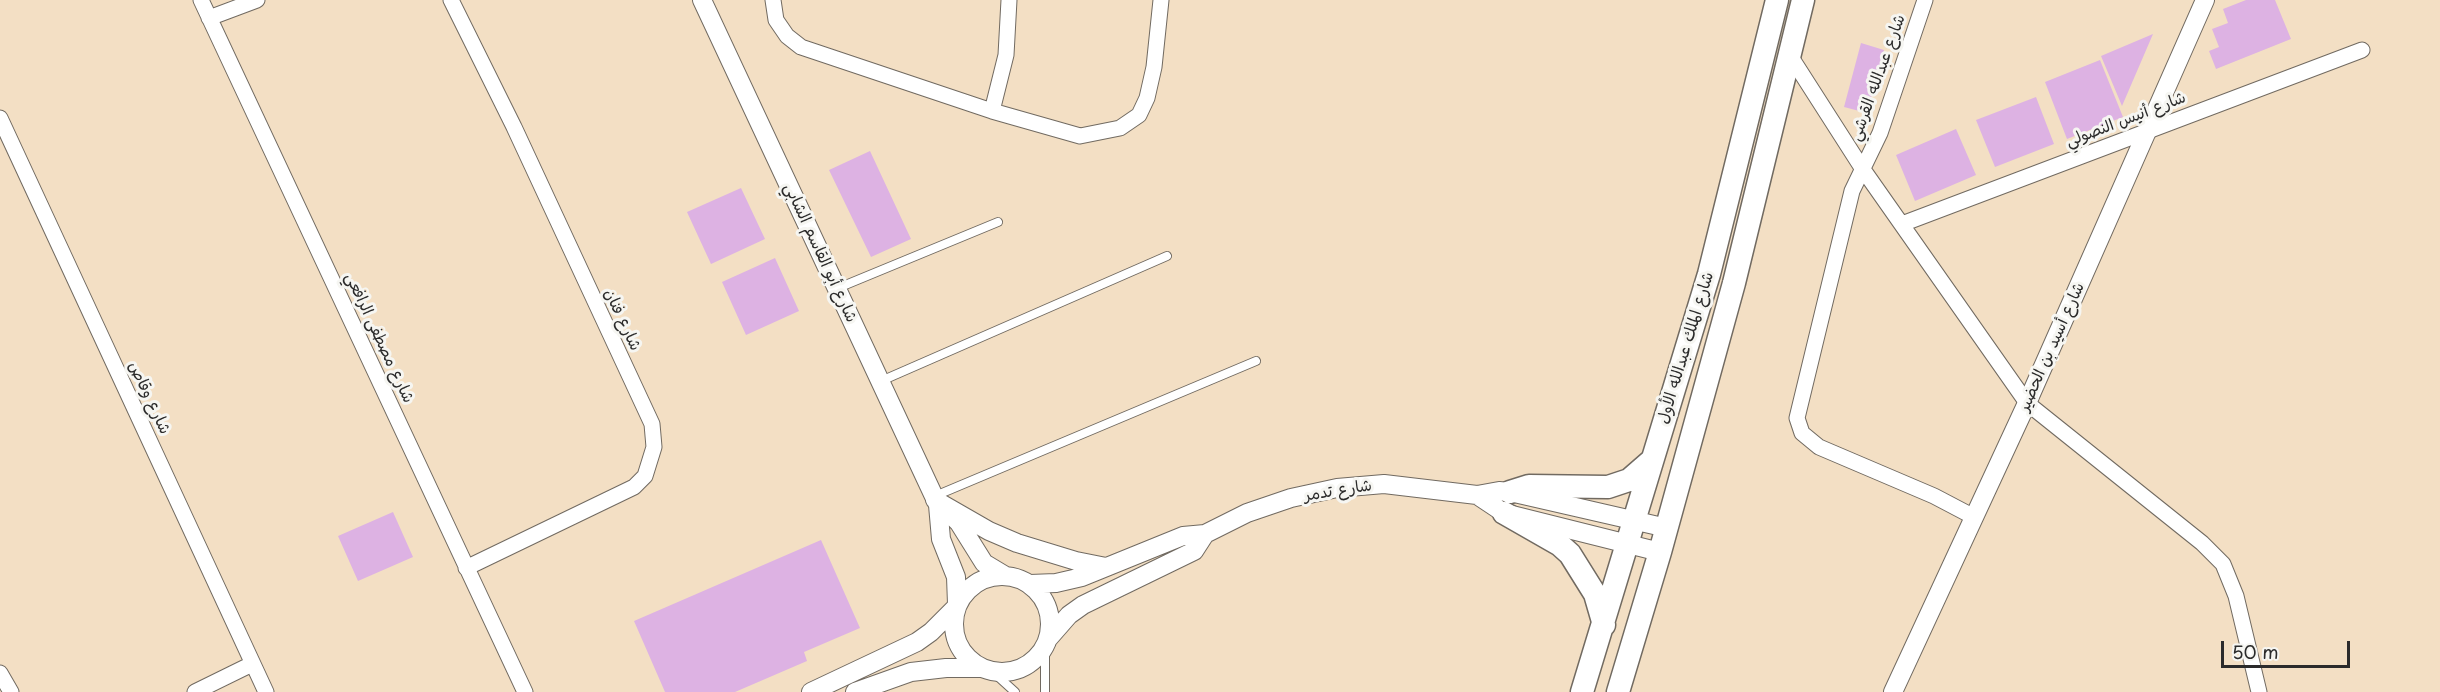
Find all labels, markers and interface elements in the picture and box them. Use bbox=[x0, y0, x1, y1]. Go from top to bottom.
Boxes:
street label: شارع عبدالله القرشي bbox=[1846, 12, 1910, 144]
street label: شارع أنيس النصولي bbox=[2063, 88, 2189, 152]
street label: شارع أبو القاسم الشابي bbox=[779, 180, 861, 326]
street label: شارع مصطفى الرافعي bbox=[340, 270, 418, 406]
street label: شارع الملك عبدالله الأول bbox=[1654, 270, 1718, 426]
street label: شارع أسيد بن الحضير bbox=[2015, 280, 2089, 414]
street label: شارع فنان bbox=[599, 286, 645, 354]
street label: شارع وقاص bbox=[124, 359, 174, 437]
street label: شارع تدمر bbox=[1303, 476, 1373, 506]
scale bar bbox=[2224, 629, 2353, 667]
text: 50 m bbox=[2232, 638, 2279, 665]

